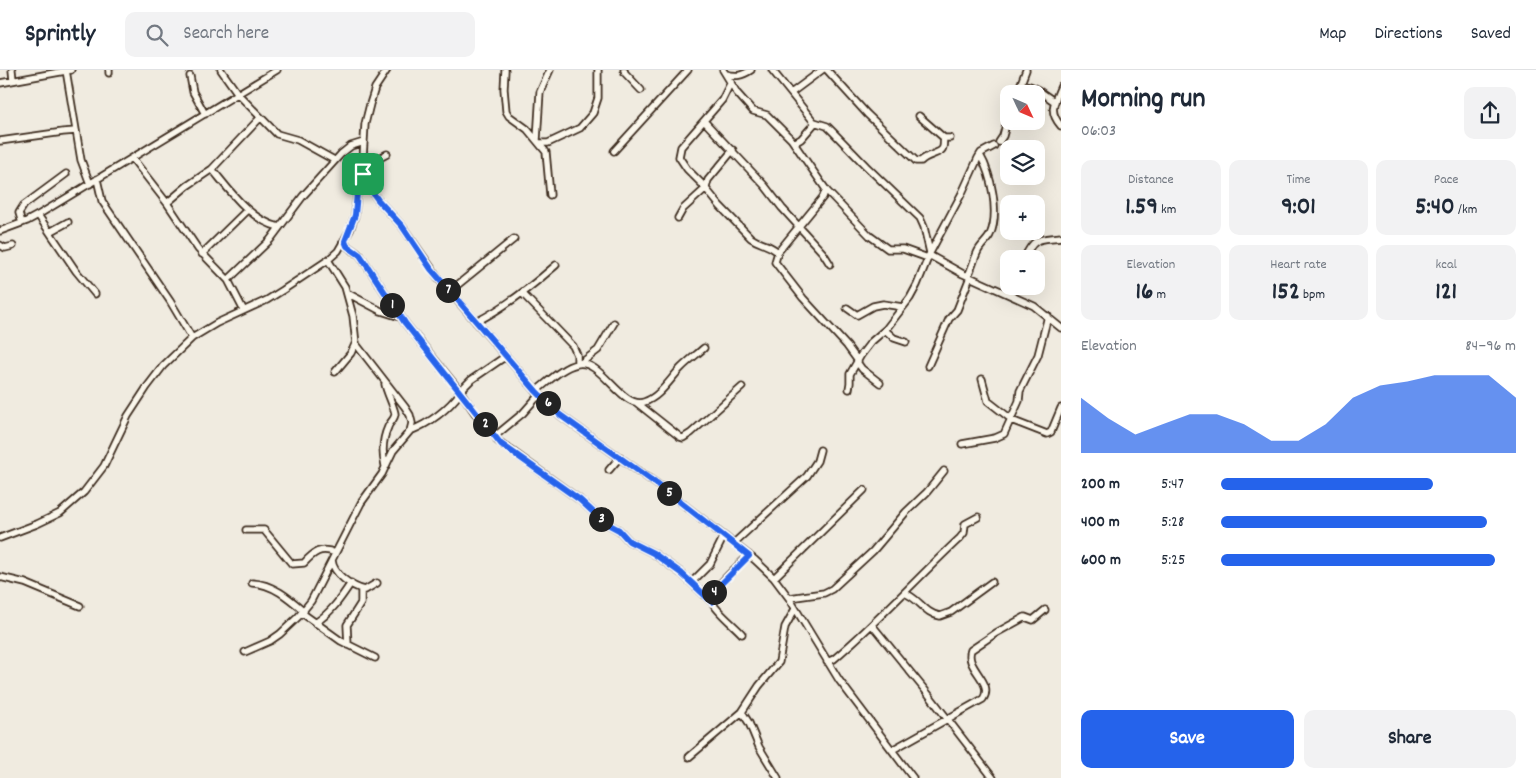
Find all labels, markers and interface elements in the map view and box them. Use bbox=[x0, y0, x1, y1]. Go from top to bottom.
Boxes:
search box bbox=[125, 12, 475, 57]
text: Sprintly bbox=[25, 18, 95, 52]
icon: search bbox=[143, 21, 171, 49]
text: Search here bbox=[183, 21, 269, 48]
text: Map bbox=[1319, 22, 1346, 47]
text: Directions bbox=[1374, 22, 1443, 47]
text: Saved bbox=[1471, 22, 1511, 47]
text: Morning run bbox=[1081, 81, 1205, 121]
north arrow bbox=[1000, 85, 1045, 130]
map controls bbox=[1000, 85, 1045, 295]
button: share bbox=[1464, 87, 1516, 139]
text: 06:03 bbox=[1081, 120, 1116, 143]
button: layers bbox=[1000, 140, 1045, 185]
pin bbox=[342, 153, 384, 195]
icon: arrive bbox=[349, 160, 377, 188]
text: Distance bbox=[1128, 170, 1174, 190]
text: Time bbox=[1287, 170, 1310, 190]
text: Pace bbox=[1434, 170, 1459, 190]
text: 1.59 bbox=[1125, 190, 1158, 226]
text: 9:01 bbox=[1281, 190, 1316, 226]
text: 5:40 bbox=[1415, 190, 1455, 226]
button: + bbox=[1000, 195, 1045, 240]
text: km bbox=[1158, 200, 1176, 220]
text: /km bbox=[1455, 200, 1477, 220]
button: − bbox=[1000, 250, 1045, 295]
text: Elevation bbox=[1126, 255, 1175, 275]
text: Heart rate bbox=[1270, 255, 1327, 275]
text: kcal bbox=[1436, 255, 1457, 275]
text: 16 bbox=[1136, 275, 1153, 311]
text: 152 bbox=[1272, 275, 1300, 311]
text: 121 bbox=[1435, 275, 1457, 311]
pin: 7 bbox=[436, 278, 460, 302]
text: 7 bbox=[446, 280, 451, 300]
text: m bbox=[1153, 285, 1166, 305]
text: bpm bbox=[1300, 285, 1325, 305]
pin: 1 bbox=[380, 292, 404, 318]
text: 1 bbox=[391, 295, 394, 315]
text: Elevation bbox=[1081, 335, 1137, 358]
text: 84–96 m bbox=[1465, 335, 1516, 358]
pin: 6 bbox=[536, 390, 560, 416]
text: 6 bbox=[545, 393, 552, 413]
pin: 2 bbox=[472, 412, 498, 436]
text: 2 bbox=[482, 414, 489, 434]
text: 200 m bbox=[1081, 473, 1120, 496]
text: 5:47 bbox=[1161, 473, 1184, 496]
pin: 5 bbox=[656, 480, 682, 506]
text: 5 bbox=[666, 483, 673, 503]
pin: 3 bbox=[588, 506, 614, 532]
text: 3 bbox=[598, 509, 605, 529]
text: 400 m bbox=[1081, 511, 1120, 534]
text: 5:28 bbox=[1161, 511, 1184, 534]
text: 600 m bbox=[1081, 549, 1121, 572]
text: 5:25 bbox=[1161, 549, 1185, 572]
pin: 4 bbox=[702, 580, 726, 604]
text: 4 bbox=[712, 582, 717, 602]
button: Save bbox=[1081, 710, 1294, 768]
button: Share bbox=[1304, 710, 1516, 768]

